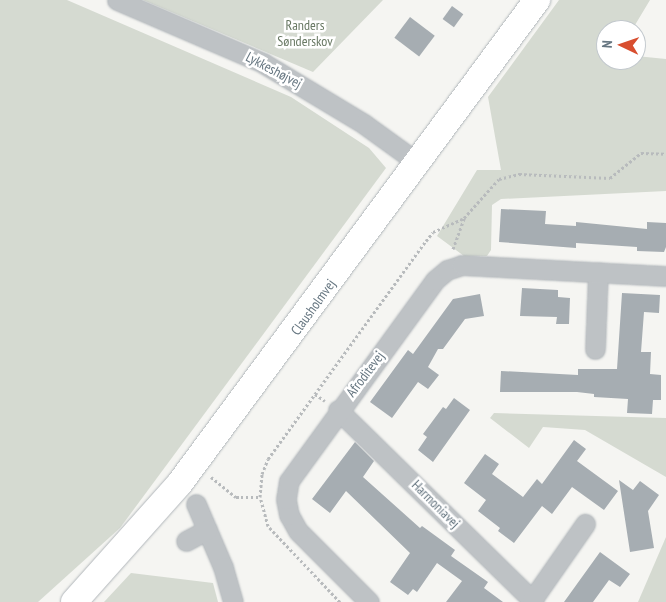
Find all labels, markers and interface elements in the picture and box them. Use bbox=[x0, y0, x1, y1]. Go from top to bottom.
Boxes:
park label: Randers Sønderskov bbox=[277, 17, 333, 49]
north arrow bbox=[596, 20, 646, 70]
text: N bbox=[598, 40, 616, 49]
street label: Lykkeshøjvej bbox=[243, 48, 305, 92]
street label: Clausholmvej bbox=[287, 276, 339, 338]
street label: Afroditevej bbox=[342, 348, 388, 400]
street label: Harmoniavej bbox=[408, 476, 464, 532]

